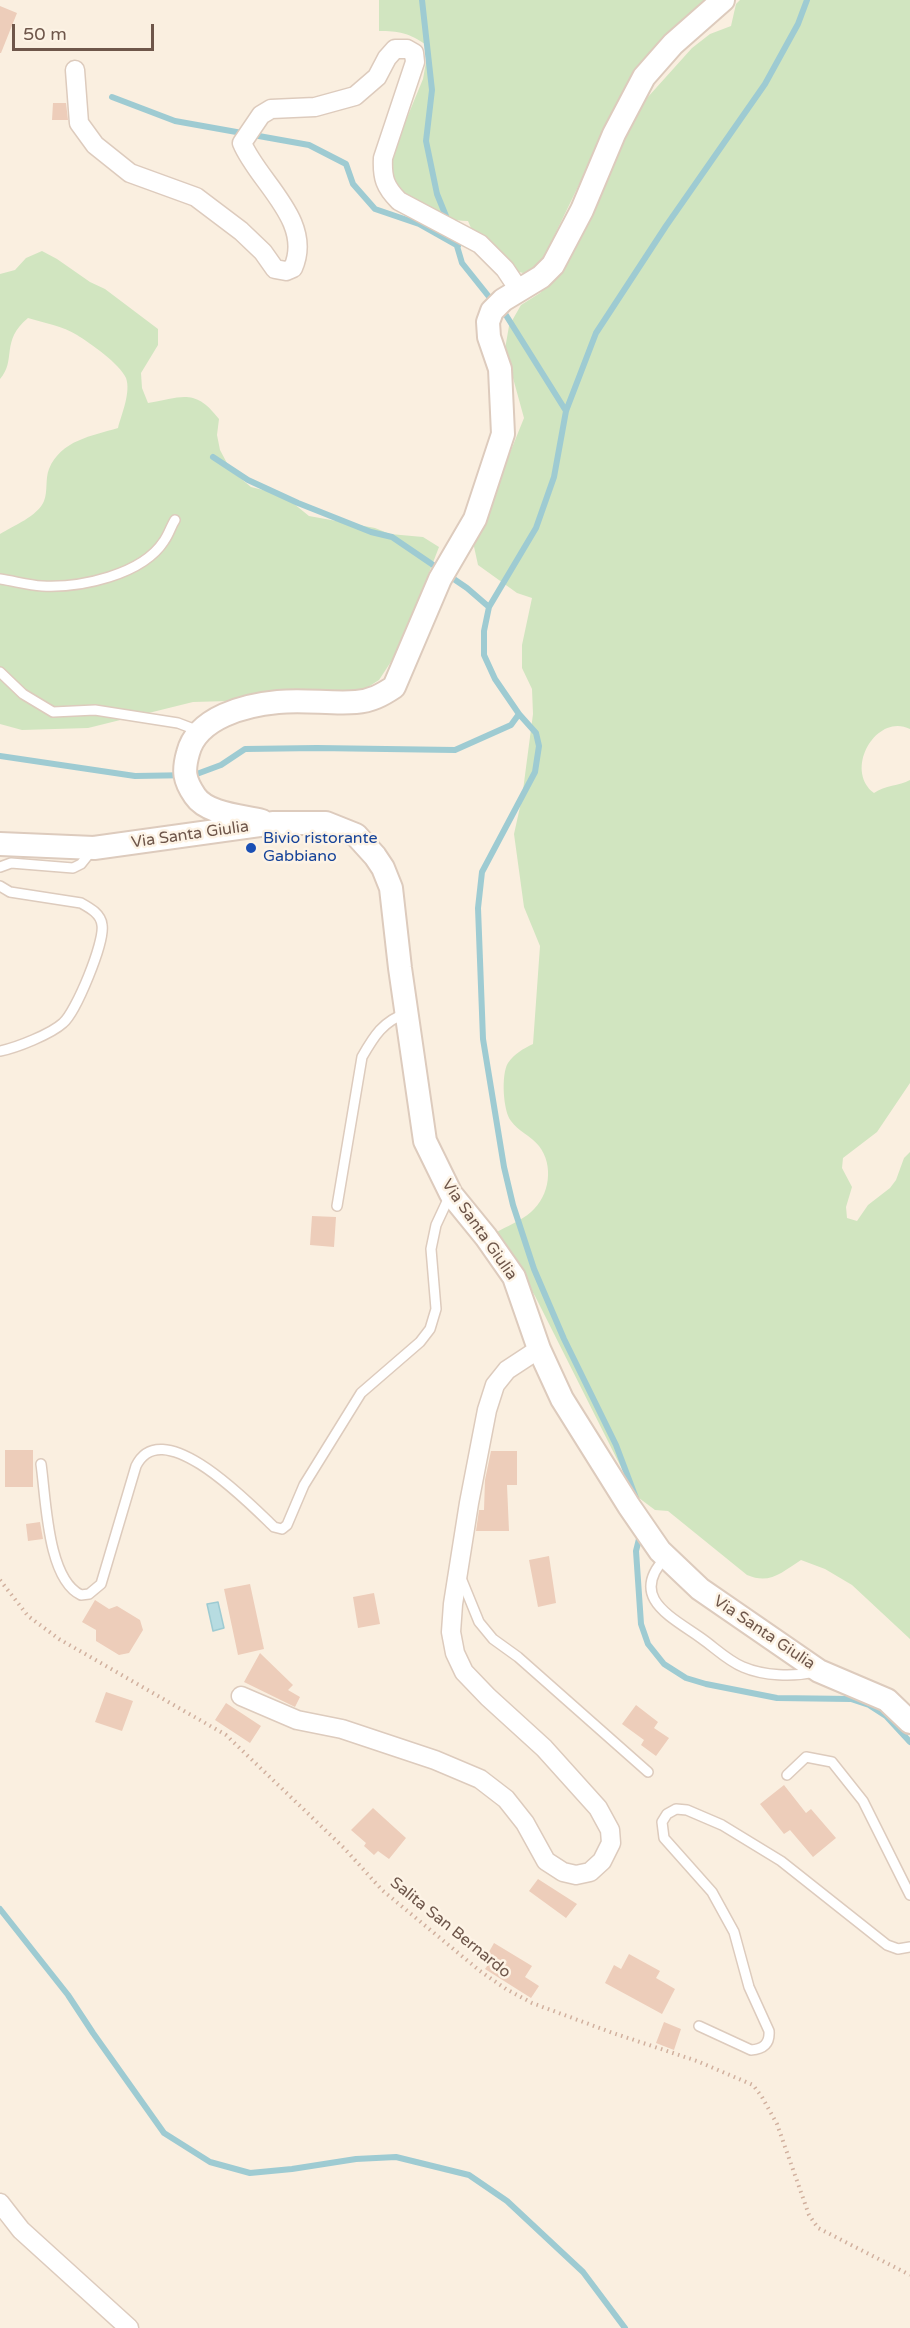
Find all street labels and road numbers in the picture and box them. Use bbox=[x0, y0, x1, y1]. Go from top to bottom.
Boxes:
street label: Via Santa Giulia bbox=[130, 817, 250, 853]
street label: Via Santa Giulia bbox=[437, 1176, 521, 1284]
street label: Via Santa Giulia bbox=[709, 1592, 819, 1674]
street label: Salita San Bernardo bbox=[386, 1874, 514, 1982]

